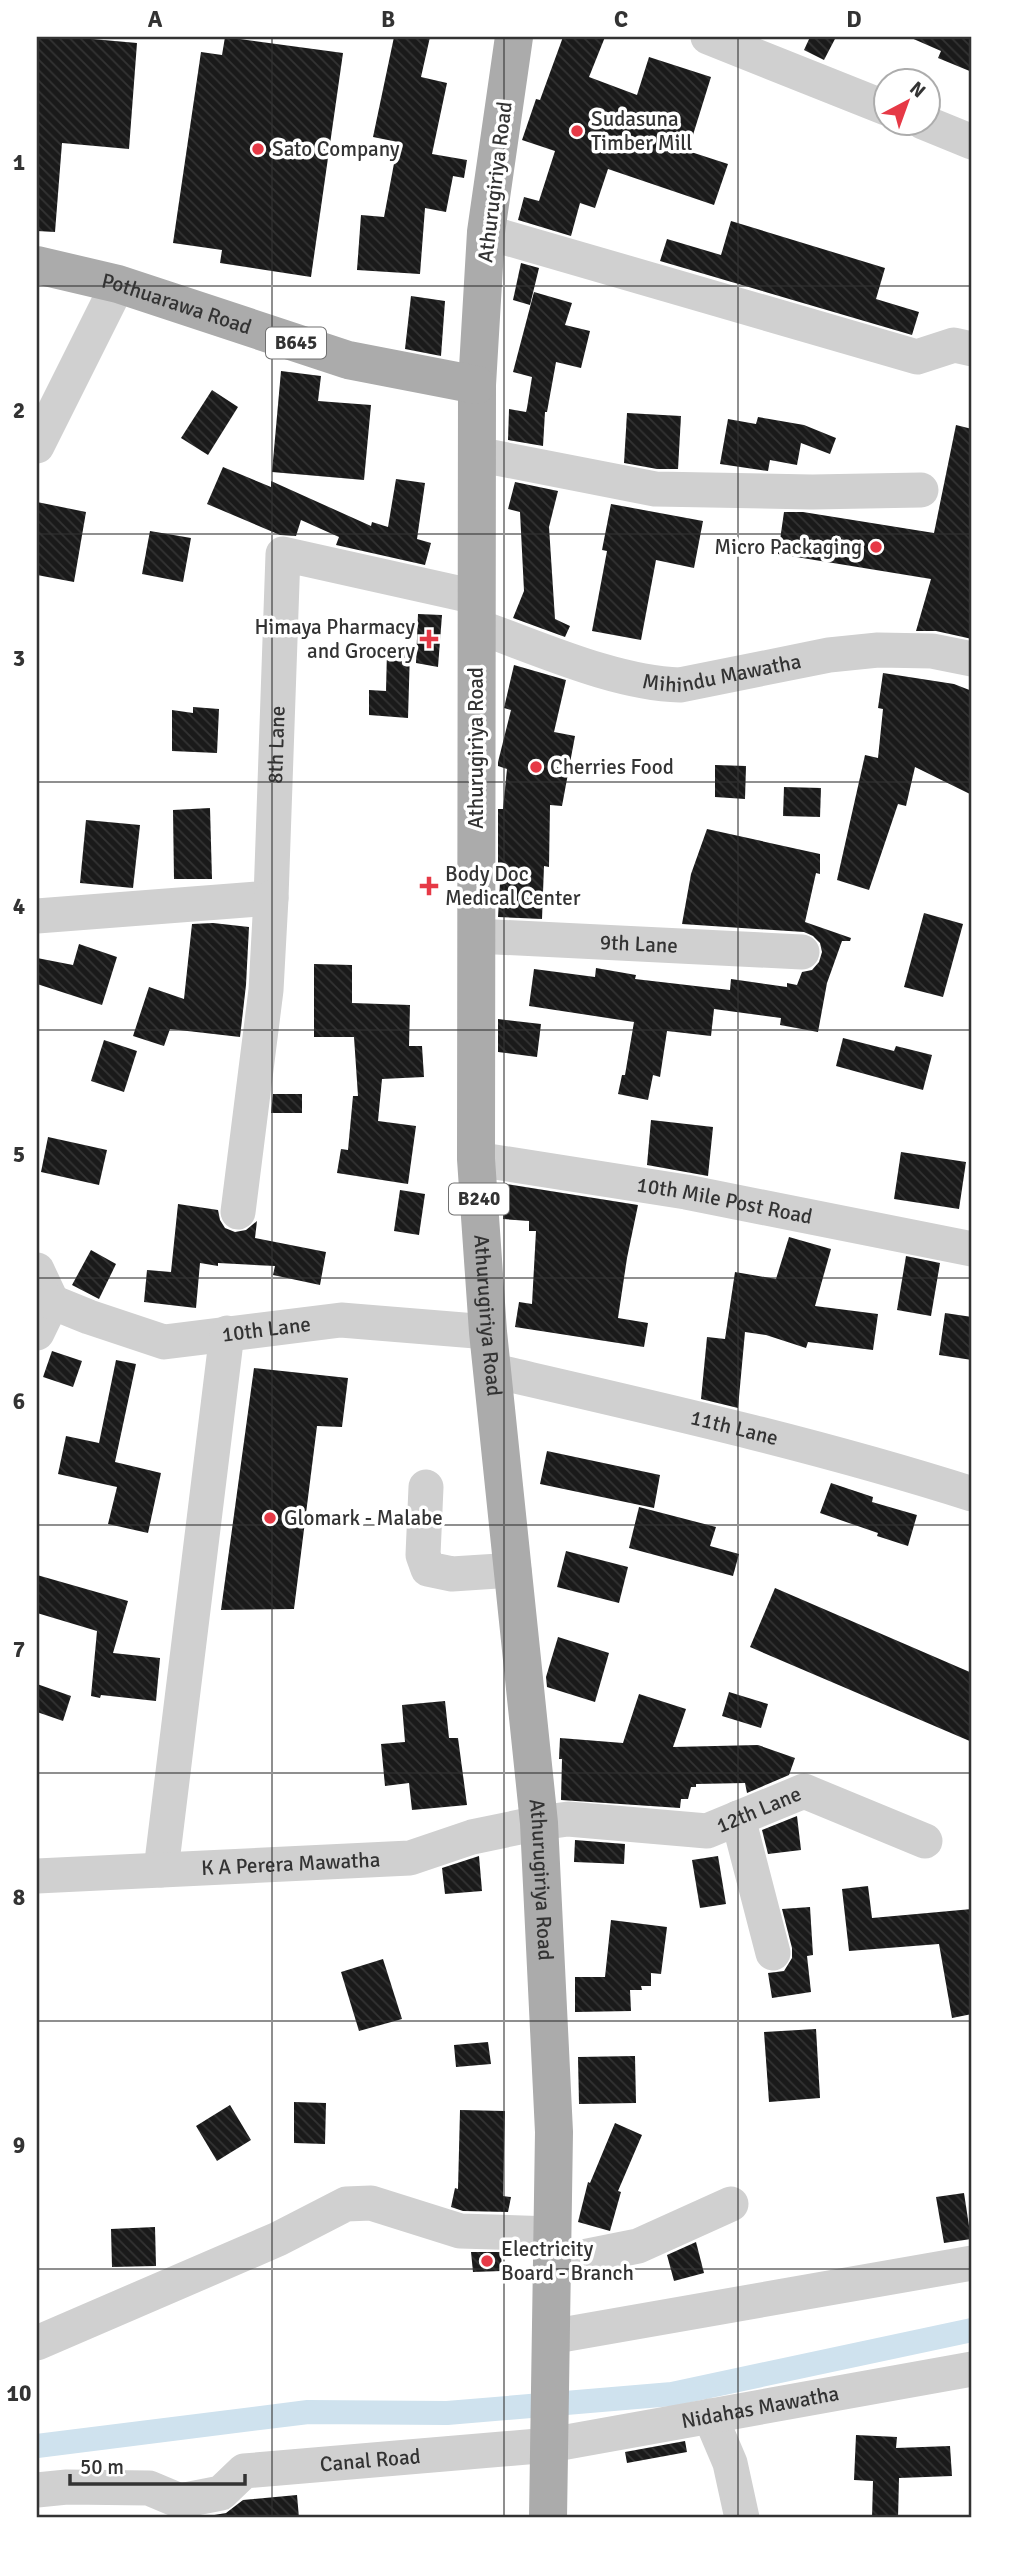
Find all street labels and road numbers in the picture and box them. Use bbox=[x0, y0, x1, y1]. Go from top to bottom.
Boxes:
street label: Athurugiriya Road bbox=[472, 100, 518, 264]
street label: Pothuarawa Road bbox=[99, 268, 255, 340]
road number: B645 bbox=[266, 328, 326, 358]
street label: Mihindu Mawatha bbox=[641, 648, 803, 698]
street label: Athurugiriya Road bbox=[463, 667, 489, 829]
street label: 8th Lane bbox=[262, 705, 291, 784]
street label: 9th Lane bbox=[599, 929, 678, 959]
street label: 10th Mile Post Road bbox=[635, 1171, 815, 1230]
road number: B240 bbox=[449, 1184, 509, 1214]
street label: Athurugiriya Road bbox=[468, 1234, 508, 1397]
street label: 10th Lane bbox=[220, 1311, 312, 1348]
street label: 11th Lane bbox=[688, 1404, 781, 1451]
street label: 12th Lane bbox=[712, 1781, 805, 1839]
street label: Athurugiriya Road bbox=[524, 1797, 559, 1961]
street label: K A Perera Mawatha bbox=[200, 1846, 381, 1881]
street label: Nidahas Mawatha bbox=[679, 2380, 841, 2434]
street label: Canal Road bbox=[319, 2443, 422, 2478]

